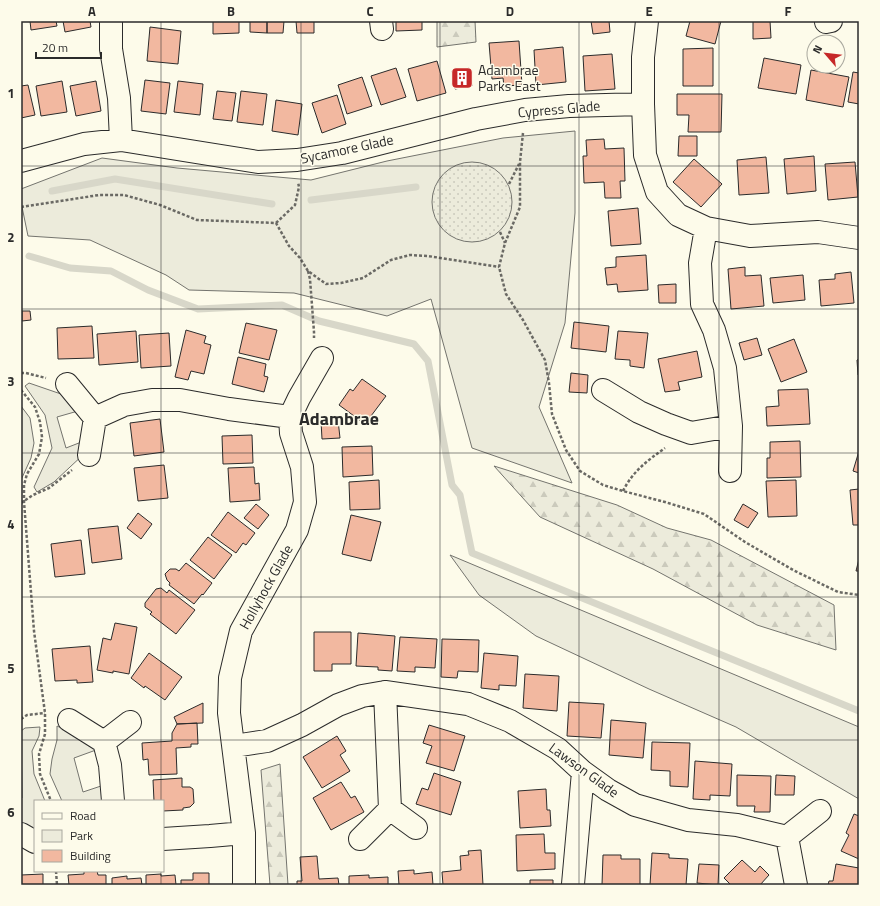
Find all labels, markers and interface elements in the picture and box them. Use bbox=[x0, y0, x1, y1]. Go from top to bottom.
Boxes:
text: A bbox=[88, 1, 96, 21]
text: B bbox=[227, 1, 235, 21]
text: C bbox=[366, 1, 374, 21]
text: D bbox=[506, 1, 514, 21]
text: E bbox=[645, 1, 653, 21]
text: F bbox=[785, 1, 792, 21]
scale bar bbox=[36, 34, 101, 60]
north arrow bbox=[806, 34, 846, 74]
text: 20 m bbox=[42, 38, 68, 57]
text: N bbox=[808, 42, 826, 56]
place label: Adambrae Parks East bbox=[478, 59, 541, 96]
building icon: Adambrae Parks East bbox=[449, 65, 475, 91]
text: 1 bbox=[7, 83, 15, 103]
street label: Cypress Glade bbox=[517, 94, 601, 123]
street label: Sycamore Glade bbox=[298, 128, 395, 169]
text: 2 bbox=[7, 227, 15, 247]
text: 3 bbox=[7, 371, 15, 391]
district label: Adambrae bbox=[299, 405, 379, 432]
text: 4 bbox=[7, 514, 15, 534]
street label: Hollyhock Glade bbox=[234, 540, 298, 633]
text: 5 bbox=[7, 658, 15, 678]
street label: Lawson Glade bbox=[545, 737, 624, 802]
legend bbox=[34, 800, 164, 872]
text: 6 bbox=[7, 802, 15, 822]
text: Road bbox=[70, 806, 96, 825]
text: Park bbox=[70, 826, 93, 845]
text: Building bbox=[70, 846, 111, 865]

